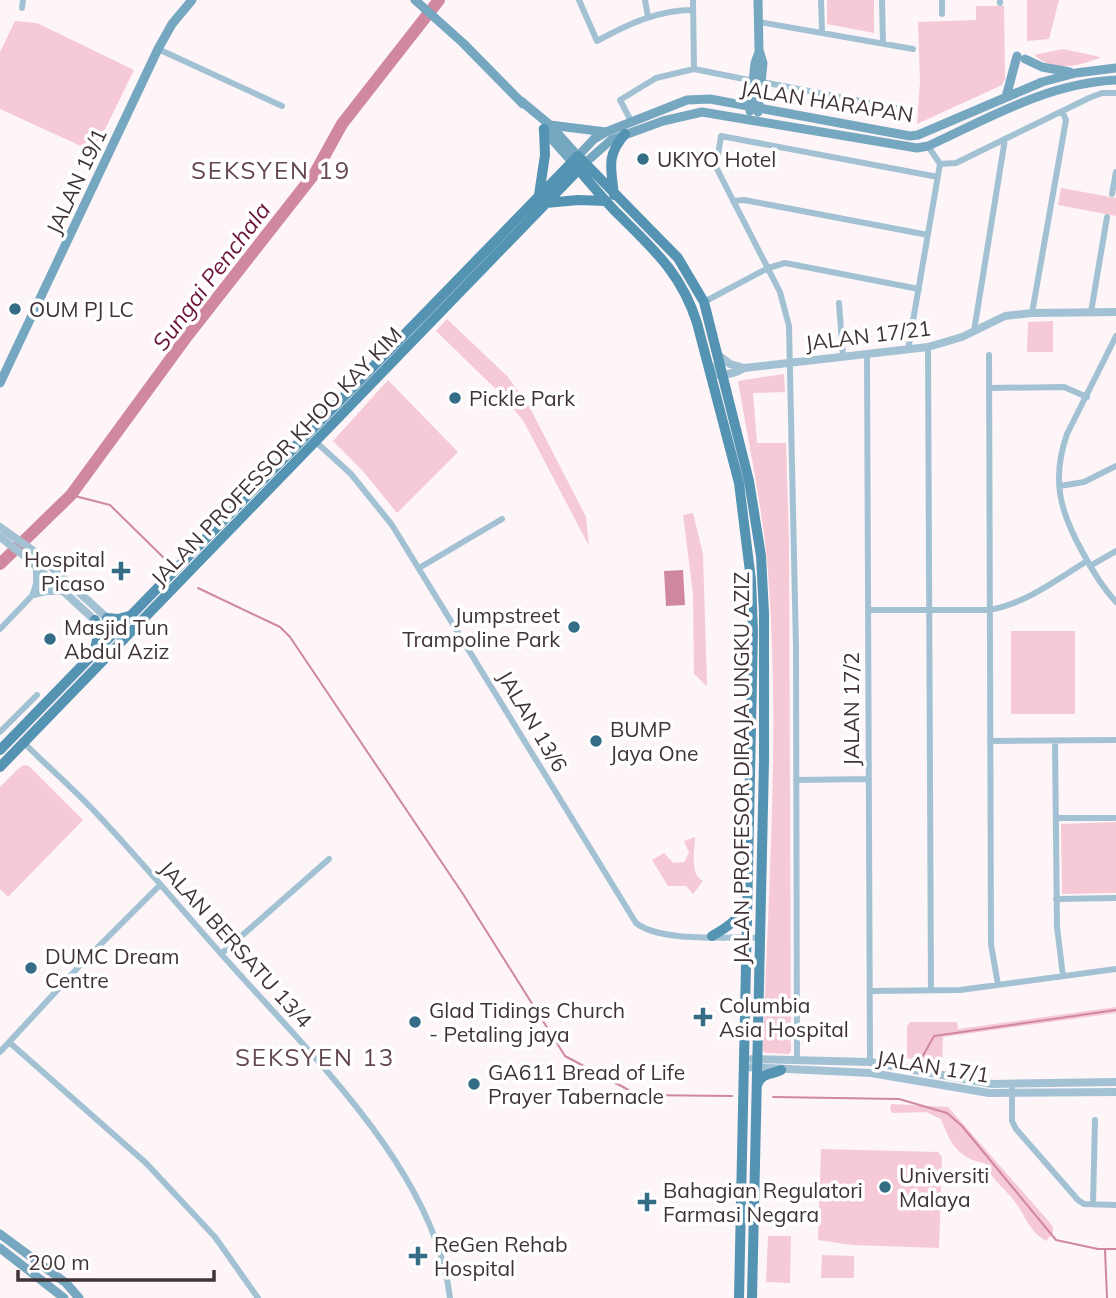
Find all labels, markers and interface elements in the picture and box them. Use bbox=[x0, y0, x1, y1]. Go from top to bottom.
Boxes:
street label: JALAN HARAPAN bbox=[739, 75, 915, 127]
street label: JALAN 19/1 bbox=[40, 124, 112, 238]
place label: UKIYO Hotel bbox=[657, 146, 776, 172]
marker: UKIYO Hotel bbox=[635, 151, 651, 167]
district label: SEKSYEN 19 bbox=[191, 155, 351, 185]
water label: Sungai Penchala bbox=[146, 196, 276, 356]
place label: OUM PJ LC bbox=[29, 296, 134, 322]
marker: OUM PJ LC bbox=[7, 301, 23, 317]
street label: JALAN 17/21 bbox=[804, 314, 932, 356]
street label: JALAN PROFESSOR KHOO KAY KIM bbox=[145, 321, 407, 591]
place label: Pickle Park bbox=[469, 385, 575, 411]
marker: Pickle Park bbox=[447, 390, 463, 406]
place label: Hospital Picaso bbox=[24, 546, 105, 596]
marker: Hospital Picaso bbox=[111, 561, 131, 581]
street label: JALAN PROFESOR DIRAJA UNGKU AZIZ bbox=[728, 572, 754, 964]
place label: Jumpstreet Trampoline Park bbox=[402, 602, 560, 652]
place label: Masjid Tun Abdul Aziz bbox=[64, 614, 169, 664]
marker: Jumpstreet Trampoline Park bbox=[566, 619, 582, 635]
marker: Masjid Tun Abdul Aziz bbox=[42, 631, 58, 647]
street label: JALAN 17/2 bbox=[838, 652, 864, 766]
street label: JALAN 13/6 bbox=[493, 666, 573, 776]
place label: BUMP Jaya One bbox=[610, 716, 698, 766]
marker: BUMP Jaya One bbox=[588, 733, 604, 749]
street label: JALAN BERSATU 13/4 bbox=[154, 855, 318, 1033]
place label: DUMC Dream Centre bbox=[45, 943, 180, 993]
marker: DUMC Dream Centre bbox=[23, 960, 39, 976]
place label: Columbia Asia Hospital bbox=[719, 992, 849, 1042]
place label: Glad Tidings Church - Petaling jaya bbox=[429, 997, 625, 1047]
marker: Columbia Asia Hospital bbox=[693, 1007, 713, 1027]
marker: Glad Tidings Church - Petaling jaya bbox=[407, 1014, 423, 1030]
district label: SEKSYEN 13 bbox=[235, 1042, 395, 1072]
street label: JALAN 17/1 bbox=[875, 1044, 991, 1088]
place label: GA611 Bread of Life Prayer Tabernacle bbox=[488, 1059, 685, 1109]
marker: GA611 Bread of Life Prayer Tabernacle bbox=[466, 1076, 482, 1092]
place label: Universiti Malaya bbox=[899, 1162, 989, 1212]
place label: Bahagian Regulatori Farmasi Negara bbox=[663, 1177, 863, 1227]
marker: Universiti Malaya bbox=[877, 1179, 893, 1195]
marker: Bahagian Regulatori Farmasi Negara bbox=[637, 1192, 657, 1212]
place label: ReGen Rehab Hospital bbox=[434, 1231, 568, 1281]
scale bar bbox=[18, 1238, 214, 1282]
marker: ReGen Rehab Hospital bbox=[408, 1246, 428, 1266]
text: 200 m bbox=[28, 1249, 90, 1275]

